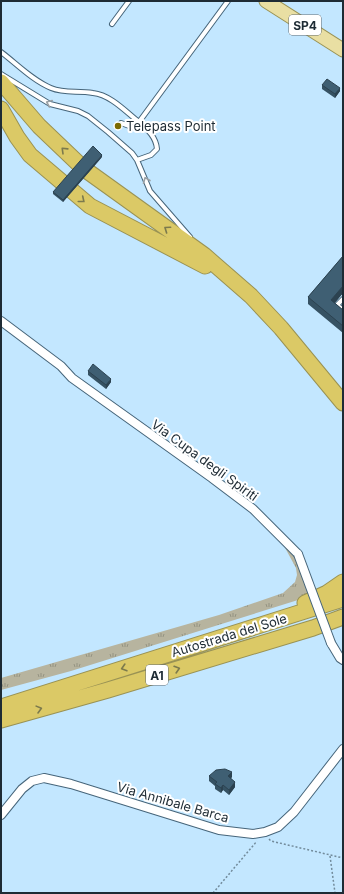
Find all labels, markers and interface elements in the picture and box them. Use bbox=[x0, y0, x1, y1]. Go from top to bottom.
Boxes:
road number: SP4 bbox=[289, 15, 321, 35]
one-way arrow bbox=[46, 99, 53, 107]
place label: Telepass Point bbox=[126, 118, 216, 134]
marker: Telepass Point bbox=[113, 121, 123, 131]
one-way arrow bbox=[61, 147, 69, 155]
one-way arrow bbox=[142, 177, 150, 184]
one-way arrow bbox=[78, 195, 85, 202]
one-way arrow bbox=[164, 226, 171, 234]
street label: Via Cupa degli Spiriti bbox=[149, 416, 261, 504]
street label: Autostrada del Sole bbox=[169, 610, 289, 660]
one-way arrow bbox=[121, 663, 128, 672]
road number: A1 bbox=[146, 665, 168, 685]
one-way arrow bbox=[173, 665, 180, 674]
one-way arrow bbox=[35, 705, 42, 714]
street label: Via Annibale Barca bbox=[115, 778, 231, 826]

